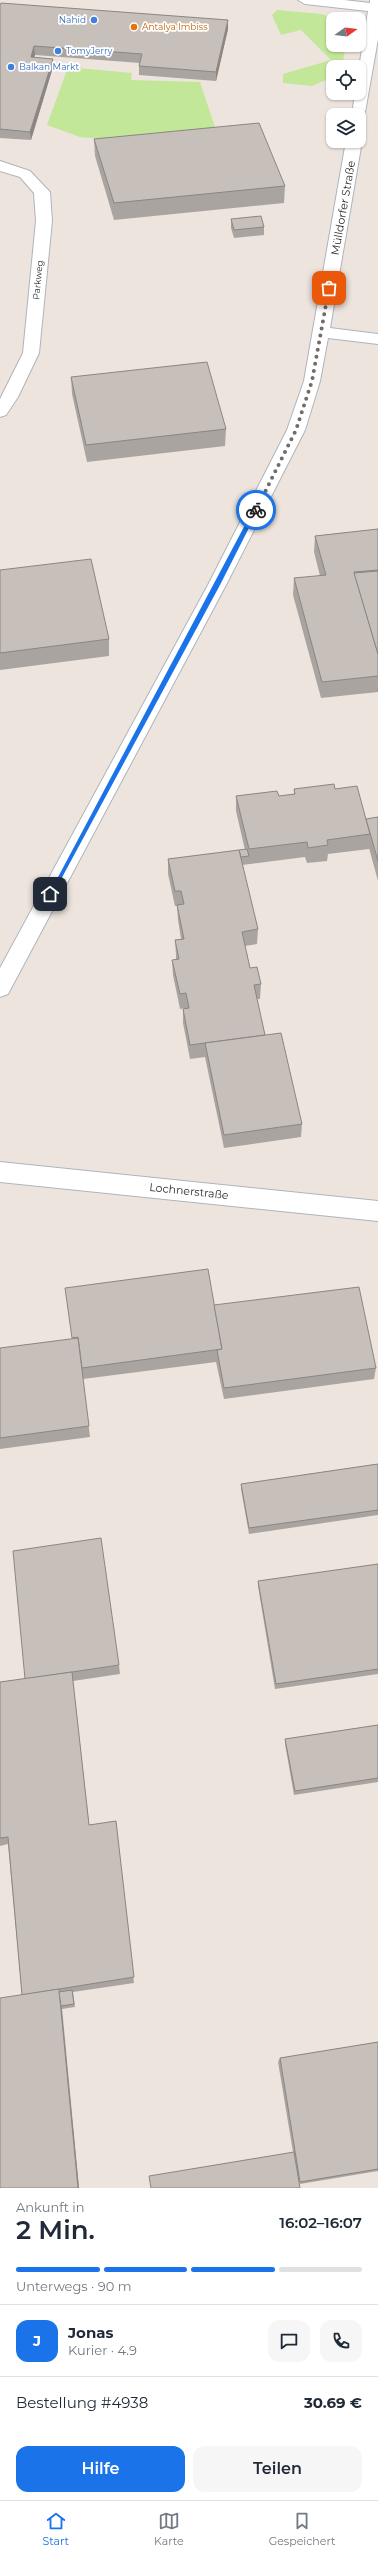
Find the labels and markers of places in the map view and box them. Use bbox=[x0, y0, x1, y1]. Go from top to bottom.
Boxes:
place label: Nahid bbox=[59, 14, 86, 25]
marker: Nahid bbox=[89, 15, 99, 25]
place label: Antalya Imbiss bbox=[142, 21, 208, 32]
marker: Antalya Imbiss bbox=[129, 22, 139, 32]
place label: TomyJerry bbox=[66, 45, 113, 56]
marker: TomyJerry bbox=[53, 46, 63, 56]
place label: Balkan Markt bbox=[19, 61, 79, 72]
marker: Balkan Markt bbox=[6, 62, 16, 72]
pin bbox=[312, 271, 346, 305]
pin bbox=[33, 877, 67, 911]

